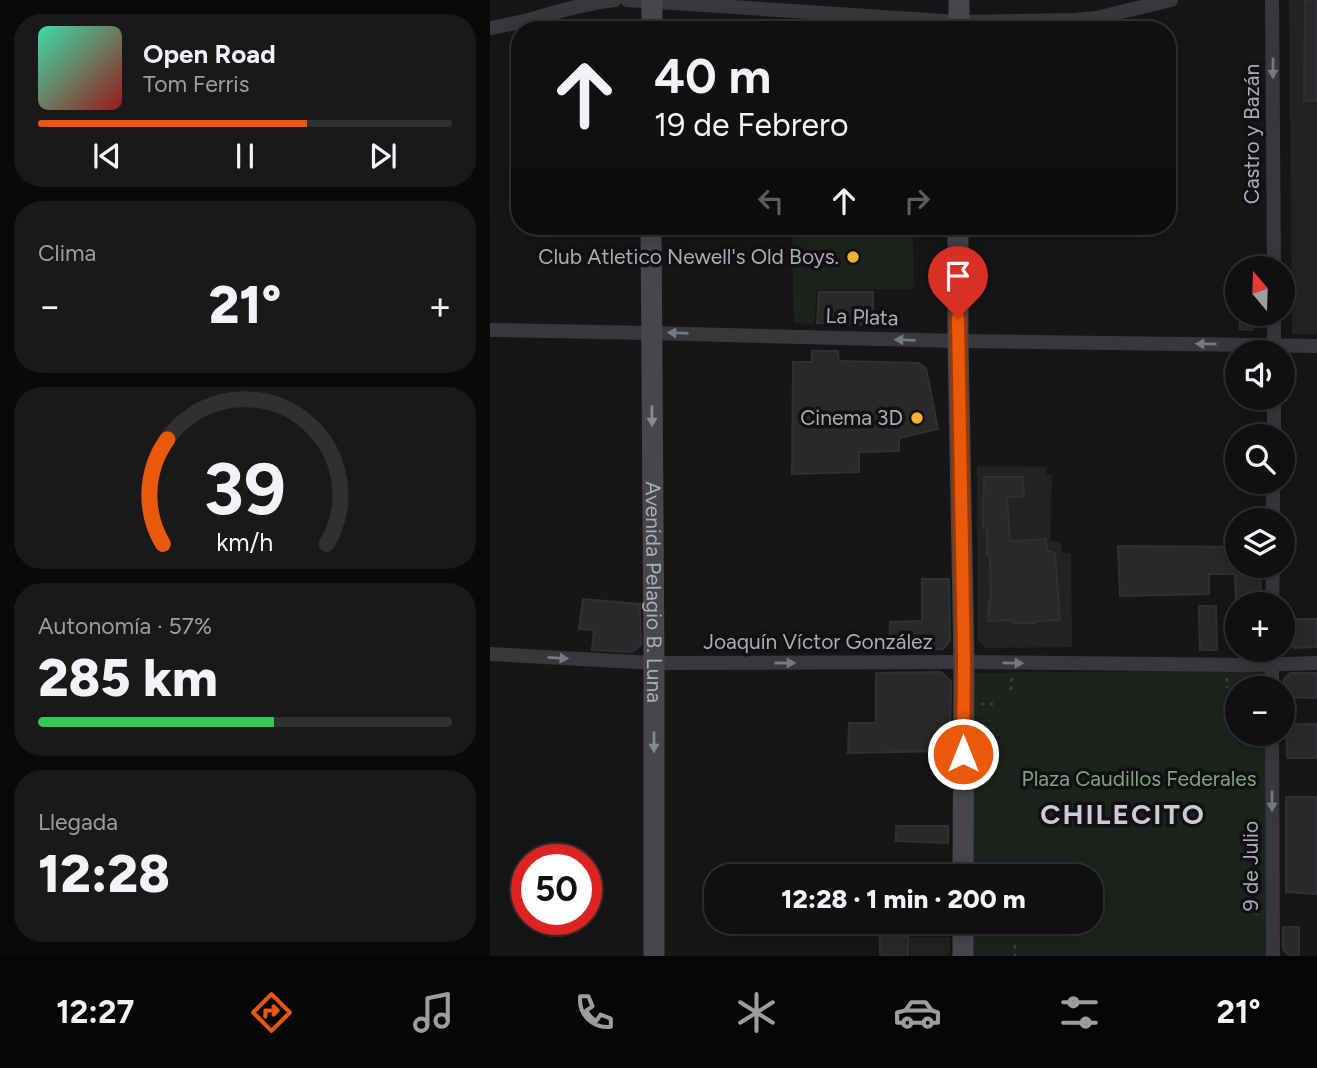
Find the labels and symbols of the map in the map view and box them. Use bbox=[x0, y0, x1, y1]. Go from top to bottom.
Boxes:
one-way arrow bbox=[1267, 57, 1279, 79]
street label: Castro y Bazán bbox=[1239, 64, 1264, 204]
place label: Club Atletico Newell's Old Boys. bbox=[538, 244, 839, 269]
pin bbox=[928, 246, 988, 318]
marker: Club Atletico Newell's Old Boys. bbox=[845, 249, 861, 265]
north arrow bbox=[1225, 256, 1295, 326]
street label: La Plata bbox=[825, 303, 899, 330]
one-way arrow bbox=[666, 328, 688, 339]
one-way arrow bbox=[894, 334, 916, 345]
one-way arrow bbox=[1195, 338, 1217, 350]
place label: Cinema 3D bbox=[800, 405, 903, 430]
one-way arrow bbox=[646, 406, 658, 428]
marker: Cinema 3D bbox=[909, 410, 925, 426]
street label: Avenida Pelagio B. Luna bbox=[641, 481, 667, 703]
street label: Joaquín Víctor González bbox=[703, 629, 933, 654]
one-way arrow bbox=[547, 653, 569, 664]
one-way arrow bbox=[775, 657, 797, 669]
one-way arrow bbox=[1002, 658, 1024, 669]
position arrow bbox=[926, 717, 1000, 791]
one-way arrow bbox=[648, 731, 660, 753]
park label: Plaza Caudillos Federales bbox=[1021, 766, 1257, 791]
one-way arrow bbox=[1266, 791, 1278, 813]
district label: CHILECITO bbox=[1040, 797, 1206, 831]
street label: 9 de Julio bbox=[1238, 821, 1263, 911]
speed limit sign: 50 bbox=[511, 844, 602, 935]

